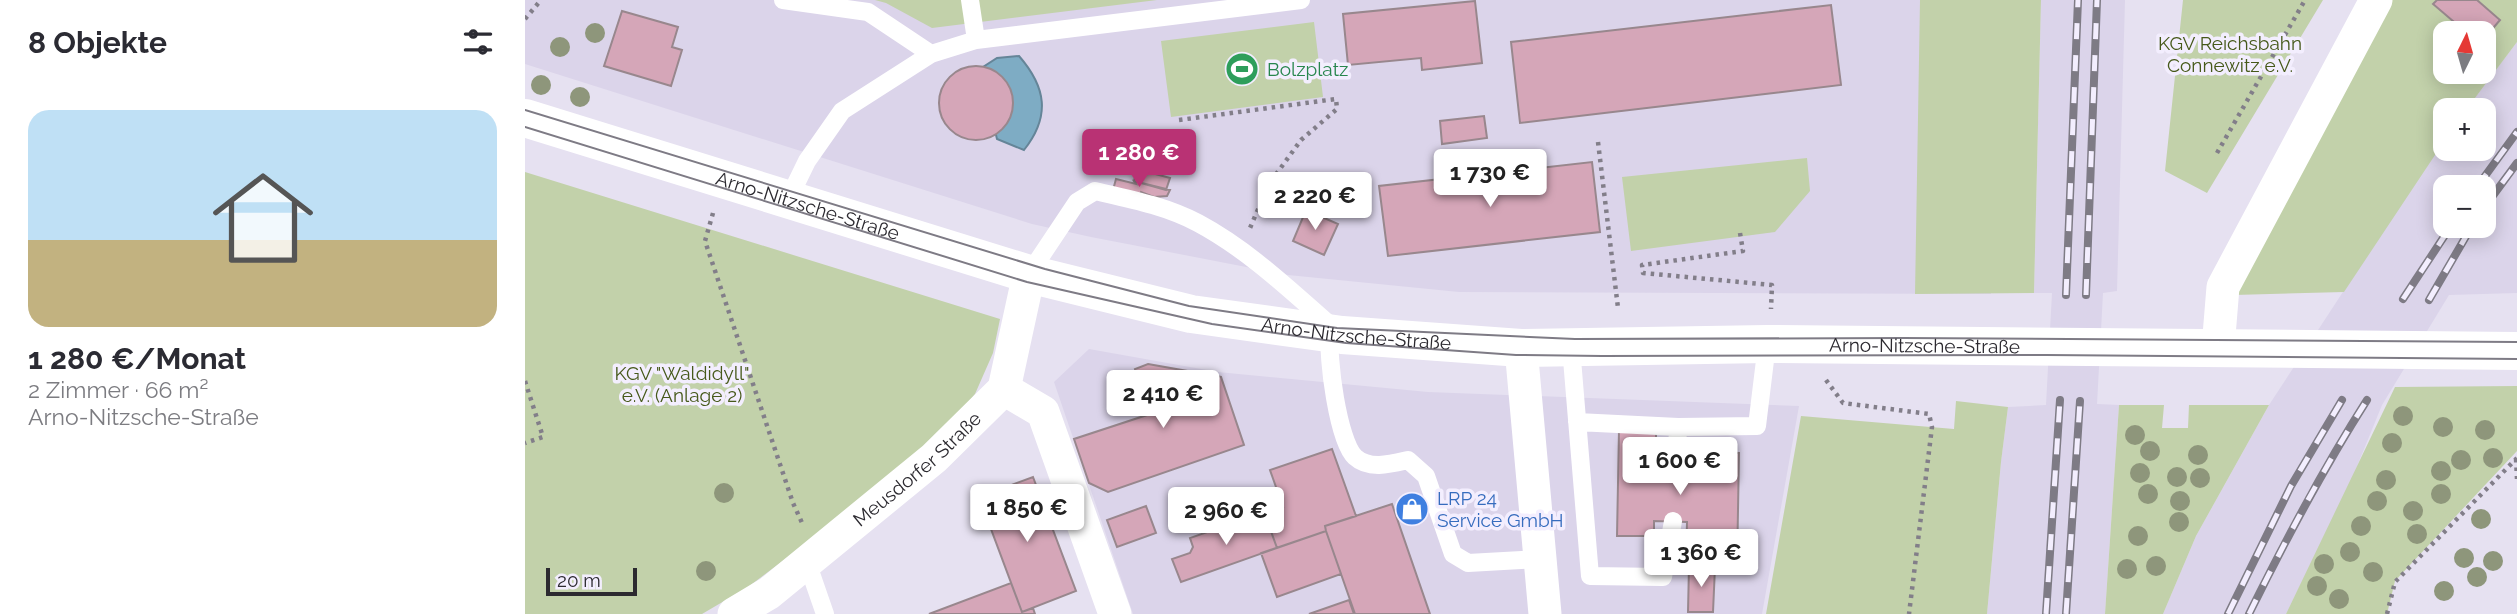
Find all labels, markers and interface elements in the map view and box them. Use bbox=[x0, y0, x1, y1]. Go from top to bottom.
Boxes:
north arrow bbox=[2433, 21, 2495, 84]
map controls bbox=[2433, 21, 2496, 238]
icon: filters bbox=[459, 23, 497, 61]
text: 8 Objekte bbox=[28, 25, 167, 60]
park label: KGV Reichsbahn Connewitz e.V. bbox=[2158, 32, 2302, 76]
sports icon: Bolzplatz bbox=[1223, 50, 1261, 88]
place label: Bolzplatz bbox=[1267, 58, 1348, 80]
button: + bbox=[2433, 98, 2496, 161]
pin: 1 280 € bbox=[1074, 130, 1204, 189]
text: 1 280 € bbox=[1098, 138, 1180, 165]
pin: 1 730 € bbox=[1425, 150, 1555, 209]
icon: home bbox=[200, 155, 326, 281]
text: 1 730 € bbox=[1450, 158, 1530, 185]
street label: Arno-Nitzsche-Straße bbox=[713, 167, 902, 244]
pin: 2 220 € bbox=[1250, 173, 1380, 232]
button: − bbox=[2433, 175, 2496, 238]
text: 2 220 € bbox=[1274, 181, 1356, 208]
street label: Arno-Nitzsche-Straße bbox=[1260, 313, 1452, 354]
street label: Arno-Nitzsche-Straße bbox=[1829, 334, 2020, 357]
text: 1 280 €/Monat bbox=[28, 341, 246, 376]
park label: KGV "Waldidyll" e.V. (Anlage 2) bbox=[615, 362, 749, 406]
pin: 2 410 € bbox=[1098, 370, 1228, 430]
text: 2 Zimmer · 66 m² bbox=[28, 376, 208, 403]
text: 2 410 € bbox=[1123, 379, 1203, 406]
text: Arno-Nitzsche-Straße bbox=[28, 403, 259, 430]
street label: Meusdorfer Straße bbox=[849, 407, 985, 531]
pin: 1 600 € bbox=[1615, 438, 1745, 497]
text: 1 600 € bbox=[1639, 446, 1721, 473]
pin: 1 850 € bbox=[962, 484, 1092, 544]
place label: LRP 24 Service GmbH bbox=[1437, 487, 1564, 531]
pin: 2 960 € bbox=[1161, 488, 1291, 547]
shop icon: LRP 24 Service GmbH bbox=[1393, 490, 1431, 528]
text: 1 850 € bbox=[986, 493, 1068, 520]
text: 2 960 € bbox=[1184, 496, 1268, 523]
pin: 1 360 € bbox=[1636, 530, 1766, 589]
text: 1 360 € bbox=[1660, 538, 1742, 565]
scale bar bbox=[546, 565, 637, 597]
text: 20 m bbox=[557, 569, 601, 591]

